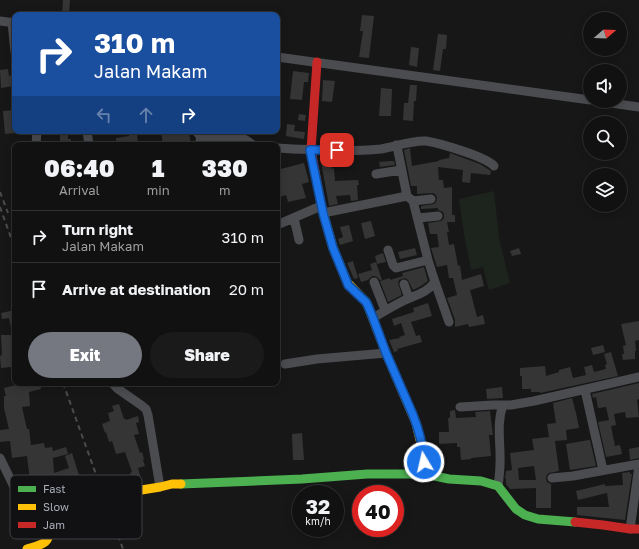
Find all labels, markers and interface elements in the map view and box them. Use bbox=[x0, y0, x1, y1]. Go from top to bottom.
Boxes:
north arrow bbox=[583, 12, 627, 56]
map controls bbox=[583, 12, 627, 212]
text: 310 m bbox=[94, 26, 175, 59]
icon: right bbox=[28, 28, 80, 80]
text: Jalan Makam bbox=[94, 60, 207, 82]
button: sound bbox=[583, 64, 627, 108]
icon: left bbox=[93, 104, 115, 126]
icon: ahead bbox=[135, 104, 157, 126]
icon: right bbox=[177, 104, 199, 126]
button: search bbox=[583, 116, 627, 160]
pin bbox=[320, 133, 354, 167]
icon: arrive bbox=[326, 139, 348, 161]
text: 06:40 bbox=[44, 153, 115, 182]
text: 1 bbox=[152, 153, 165, 182]
text: 330 bbox=[202, 153, 248, 182]
button: layers bbox=[583, 168, 627, 212]
text: Arrival bbox=[59, 182, 100, 198]
text: min bbox=[147, 182, 170, 198]
text: m bbox=[219, 182, 231, 198]
text: Turn right bbox=[62, 220, 133, 238]
icon: right bbox=[28, 226, 50, 248]
text: 310 m bbox=[222, 228, 264, 246]
text: Jalan Makam bbox=[62, 238, 144, 254]
icon: arrive bbox=[28, 278, 50, 300]
text: Arrive at destination bbox=[62, 280, 211, 298]
text: 20 m bbox=[229, 280, 264, 298]
button: Exit bbox=[28, 332, 142, 378]
button: Share bbox=[150, 332, 264, 378]
position arrow bbox=[403, 441, 445, 483]
legend bbox=[10, 475, 142, 539]
text: Fast bbox=[43, 482, 66, 495]
speed limit sign: 40 bbox=[352, 485, 404, 537]
text: 32 bbox=[306, 494, 330, 518]
text: Slow bbox=[43, 500, 69, 513]
text: km/h bbox=[305, 515, 331, 527]
text: Jam bbox=[43, 518, 65, 531]

